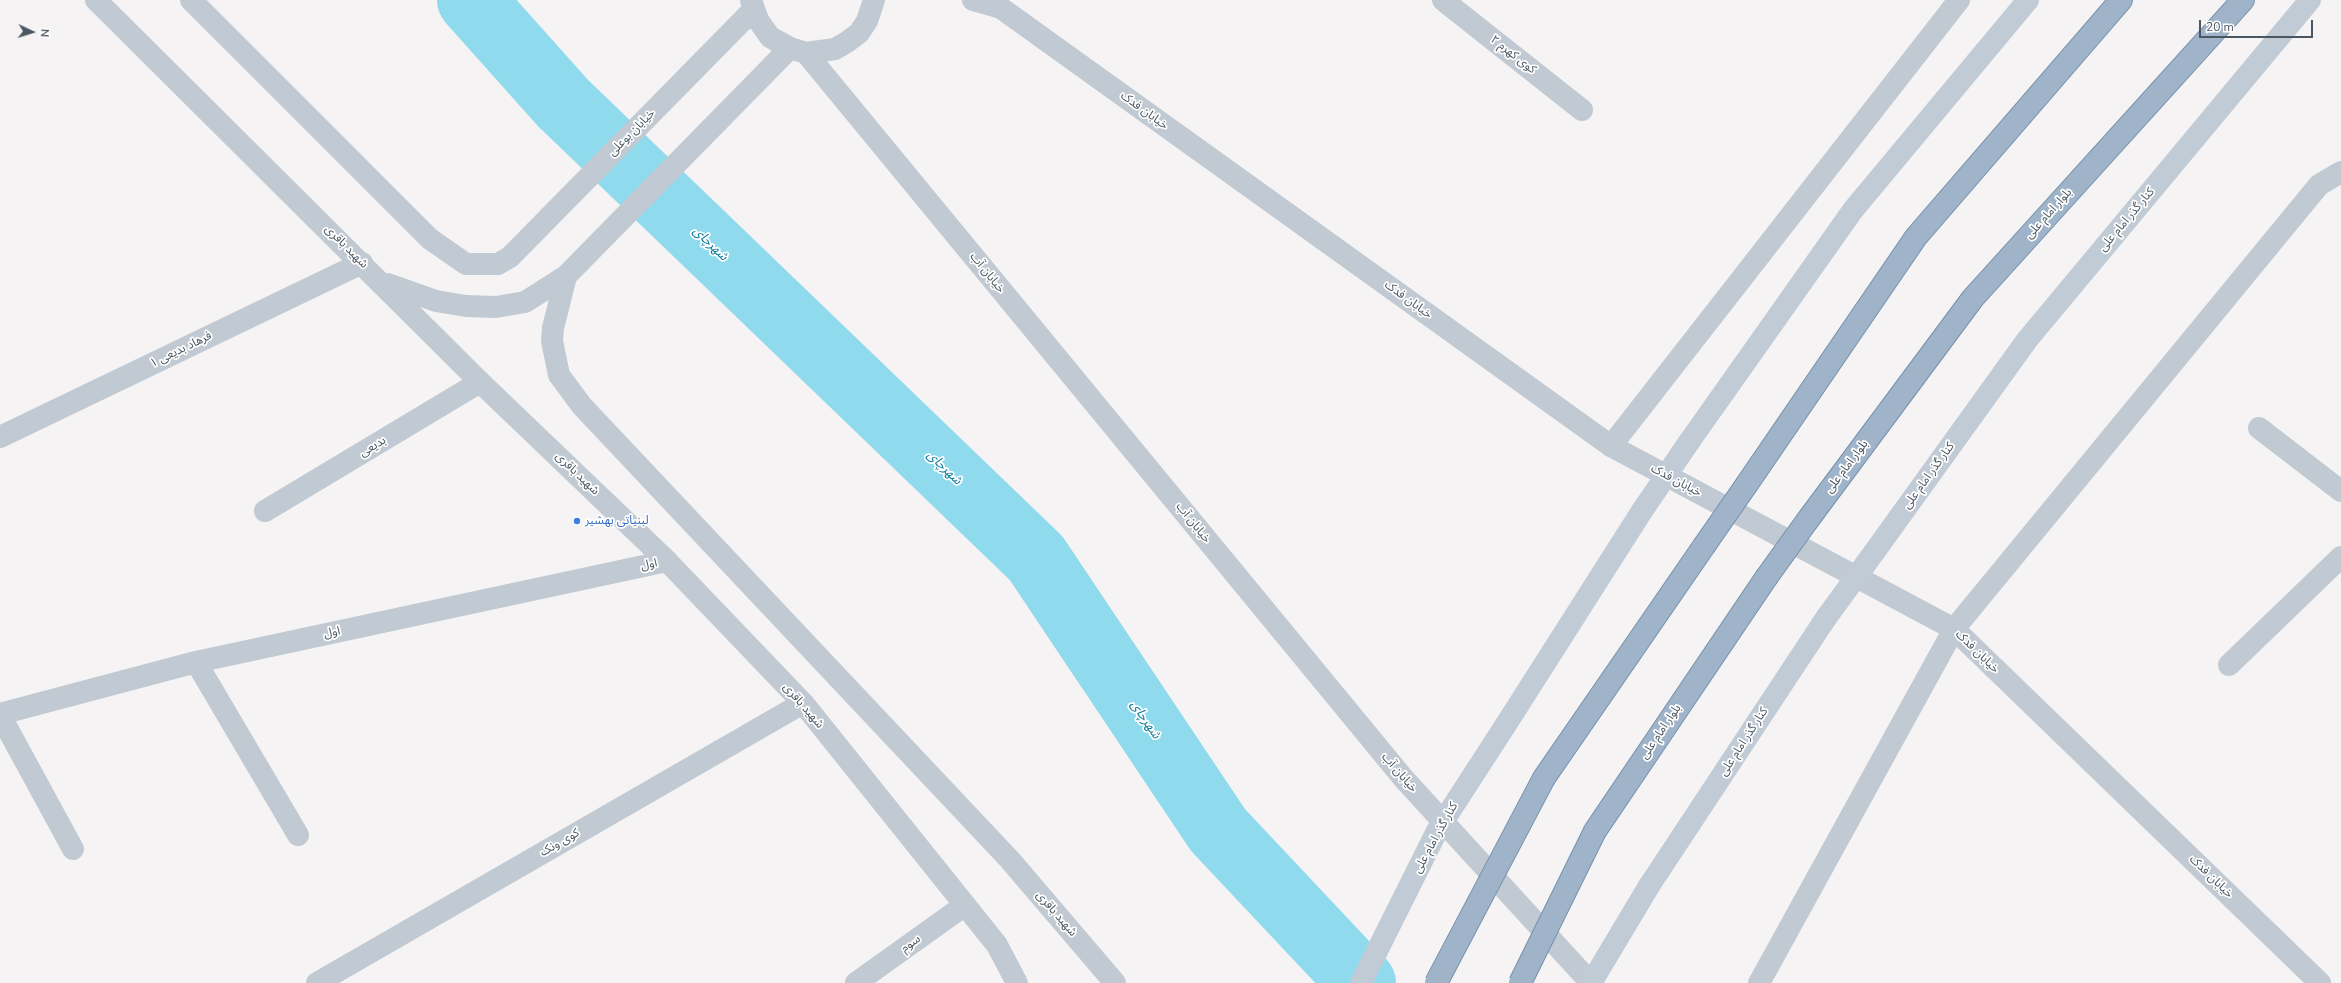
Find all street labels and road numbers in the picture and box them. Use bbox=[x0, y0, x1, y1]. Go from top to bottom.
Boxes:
street label: کوی کهرم ۲ bbox=[1487, 33, 1539, 77]
street label: خیابان فدک bbox=[1117, 89, 1171, 133]
street label: خیابان بوعلی bbox=[606, 107, 658, 159]
street label: کنار گذر امام علی bbox=[2096, 185, 2158, 255]
street label: بلوار امام علی bbox=[2023, 186, 2075, 242]
street label: شهید باقری bbox=[321, 222, 371, 272]
street label: خیابان آب bbox=[966, 250, 1008, 296]
street label: خیابان فدک bbox=[1381, 278, 1435, 322]
street label: فرهاد بدیعی ۱ bbox=[148, 329, 214, 371]
street label: بدیعی bbox=[357, 434, 389, 460]
street label: بلوار امام علی bbox=[1822, 438, 1872, 496]
street label: کنار گذر امام علی bbox=[1900, 440, 1958, 512]
street label: شهید باقری bbox=[552, 450, 602, 498]
street label: خیابان فدک bbox=[1648, 462, 1704, 500]
street label: خیابان آب bbox=[1172, 500, 1214, 546]
street label: اول bbox=[639, 556, 659, 574]
street label: اول bbox=[322, 624, 342, 642]
street label: خیابان فدک bbox=[1952, 628, 2002, 676]
street label: شهید باقری bbox=[779, 680, 827, 732]
street label: بلوار امام علی bbox=[1637, 702, 1685, 762]
street label: کنار گذر امام علی bbox=[1716, 705, 1772, 779]
street label: خیابان آب bbox=[1378, 750, 1420, 796]
street label: کنار گذر امام علی bbox=[1411, 800, 1461, 876]
street label: کوی ونک bbox=[538, 826, 582, 860]
street label: خیابان فدک bbox=[2186, 853, 2236, 901]
street label: شهید باقری bbox=[1032, 888, 1080, 940]
street label: سوم bbox=[898, 932, 924, 956]

